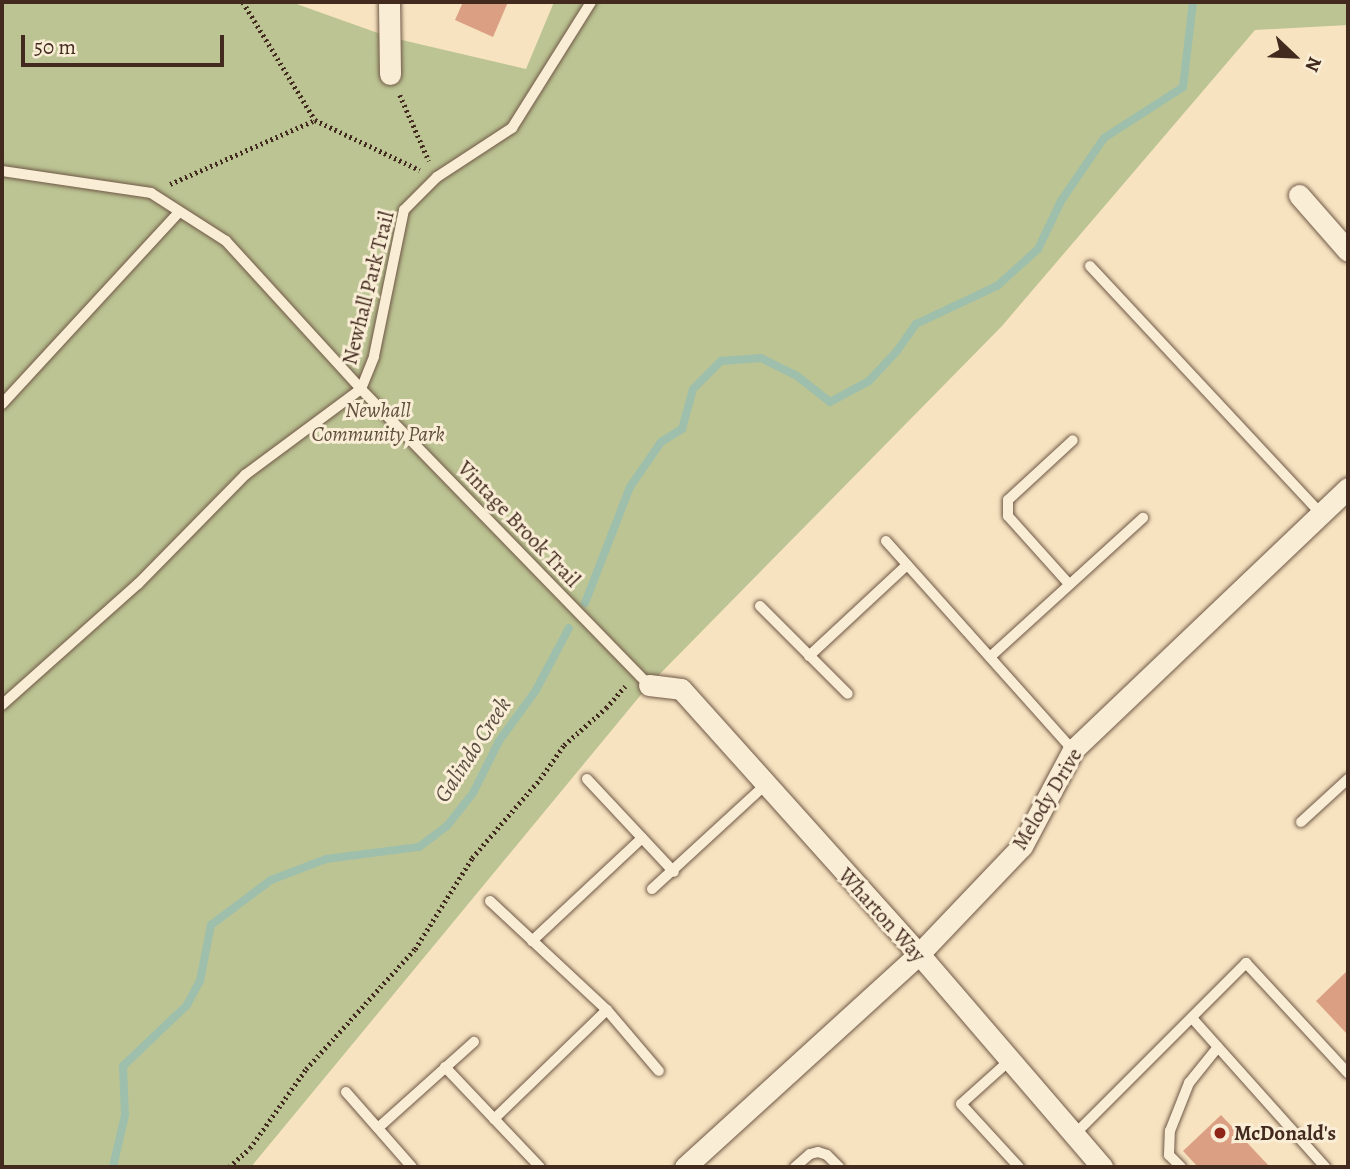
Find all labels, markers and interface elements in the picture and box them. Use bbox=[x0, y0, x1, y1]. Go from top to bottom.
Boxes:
scale bar bbox=[24, 21, 228, 65]
north arrow bbox=[1259, 21, 1329, 91]
text: 50 m bbox=[34, 33, 76, 61]
text: N bbox=[1299, 53, 1328, 76]
street label: Newhall Park Trail bbox=[337, 209, 399, 367]
park label: Newhall Community Park bbox=[311, 397, 445, 447]
street label: Vintage Brook Trail bbox=[452, 456, 586, 592]
water label: Galindo Creek bbox=[429, 692, 517, 808]
street label: Melody Drive bbox=[1007, 744, 1087, 854]
street label: Wharton Way bbox=[833, 863, 931, 967]
place label: McDonald's bbox=[1234, 1120, 1336, 1146]
marker: McDonald's bbox=[1212, 1125, 1228, 1141]

